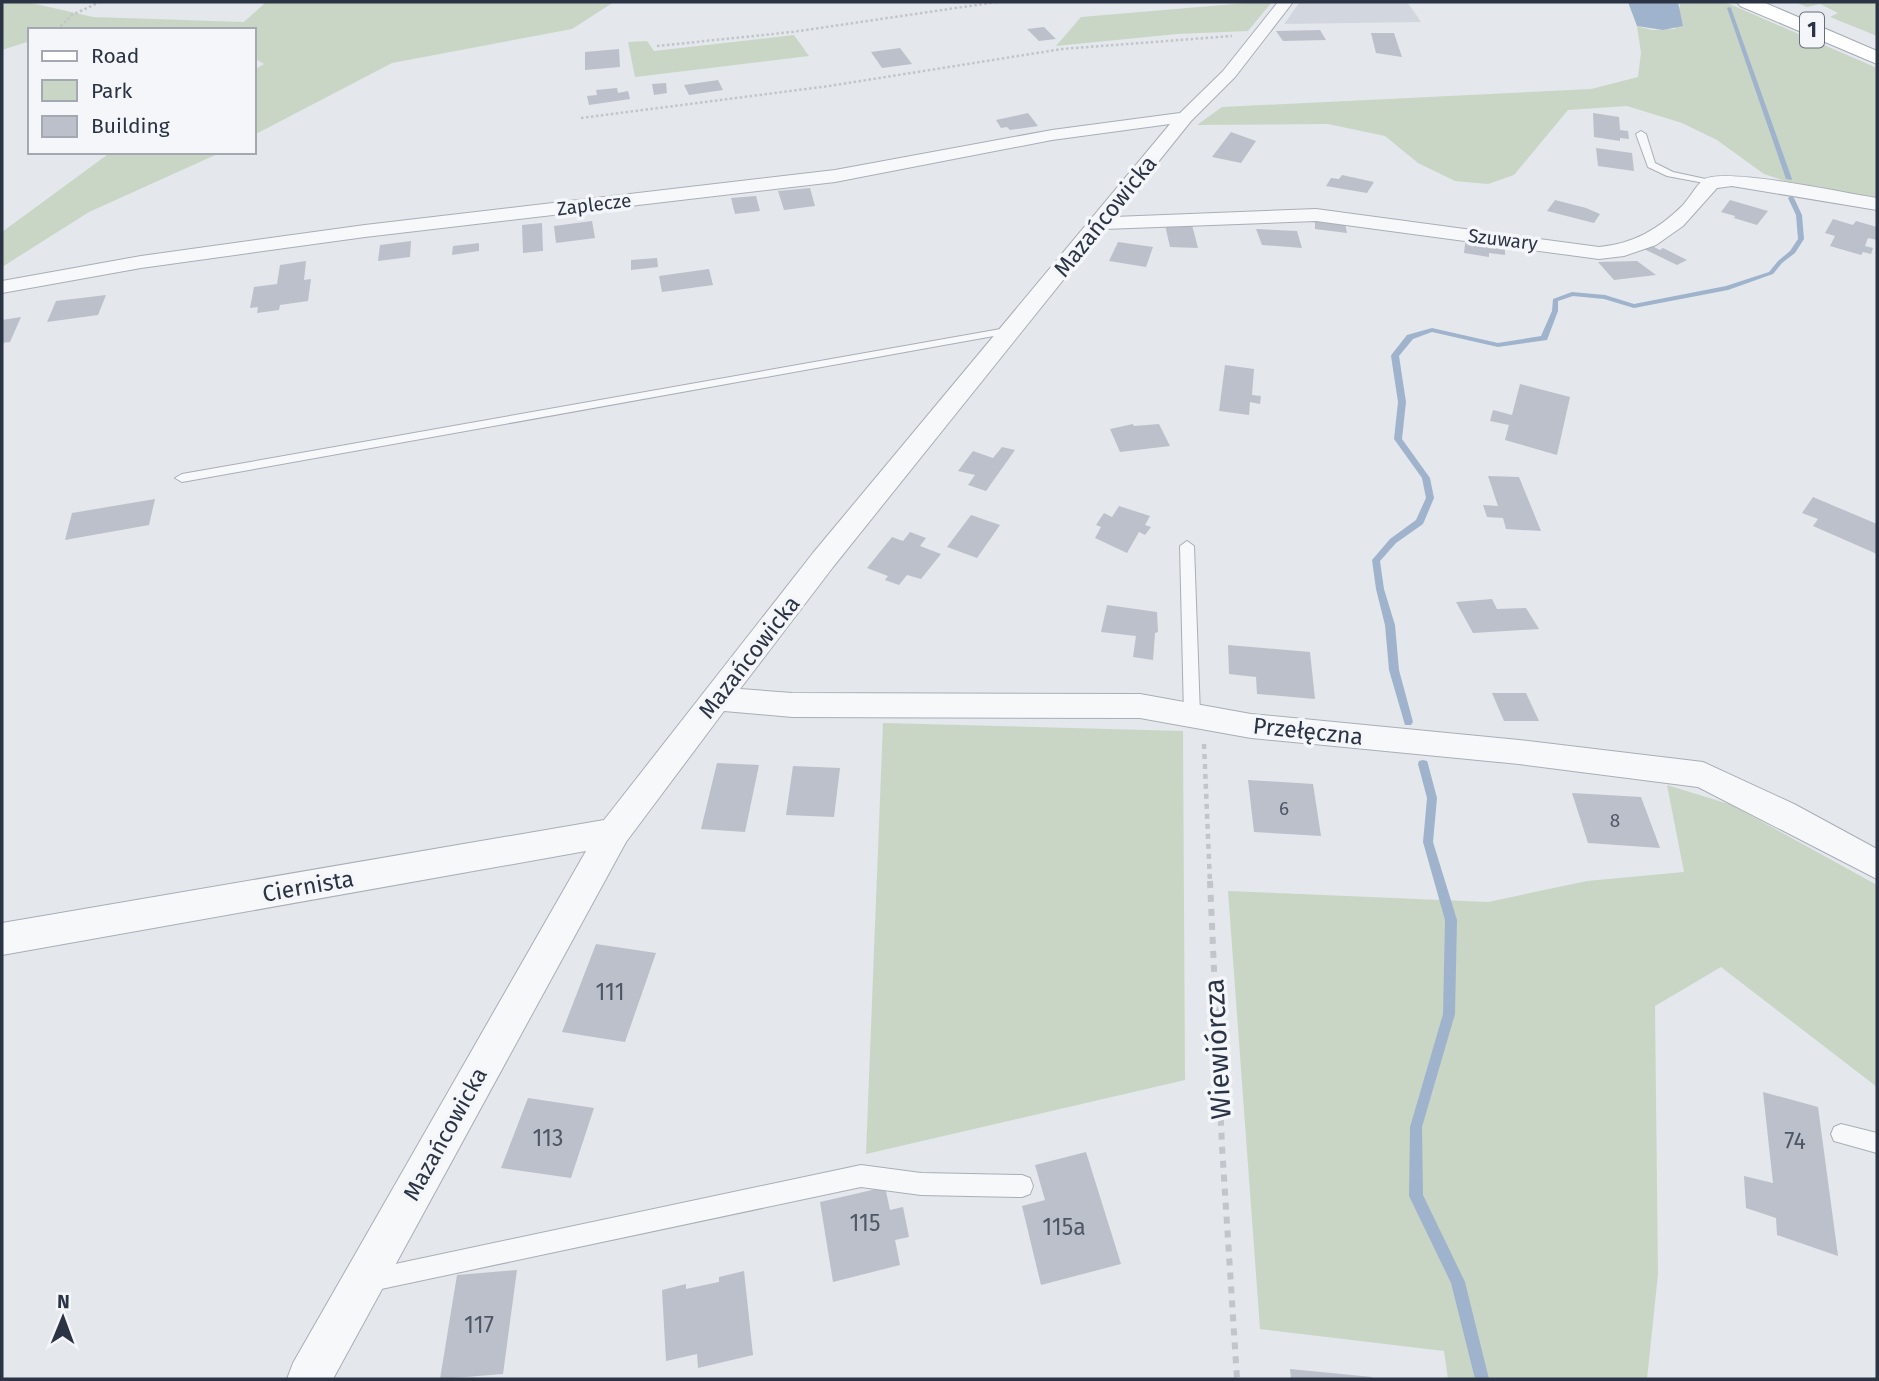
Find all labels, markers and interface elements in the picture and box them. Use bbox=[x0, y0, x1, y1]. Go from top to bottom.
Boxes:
road number: 1 bbox=[1800, 12, 1824, 48]
legend bbox=[28, 28, 256, 154]
text: Road bbox=[91, 43, 139, 69]
text: Park bbox=[91, 78, 133, 104]
text: Building bbox=[91, 113, 170, 139]
street label: Mazańcowicka bbox=[1048, 150, 1162, 282]
street label: Zaplecze bbox=[556, 189, 633, 220]
street label: Szuwary bbox=[1467, 224, 1540, 255]
street label: Mazańcowicka bbox=[692, 590, 806, 724]
street label: Przełęczna bbox=[1252, 711, 1364, 751]
house number: 6 bbox=[1279, 797, 1289, 820]
house number: 8 bbox=[1610, 809, 1620, 832]
street label: Ciernista bbox=[260, 864, 356, 908]
house number: 111 bbox=[595, 978, 625, 1006]
street label: Wiewiórcza bbox=[1197, 978, 1238, 1120]
street label: Mazańcowicka bbox=[397, 1062, 493, 1206]
house number: 113 bbox=[532, 1124, 564, 1152]
house number: 74 bbox=[1784, 1127, 1806, 1155]
house number: 115 bbox=[849, 1209, 881, 1237]
house number: 115a bbox=[1042, 1213, 1086, 1241]
north arrow bbox=[28, 1283, 98, 1353]
text: N bbox=[57, 1290, 70, 1313]
house number: 117 bbox=[464, 1311, 494, 1339]

